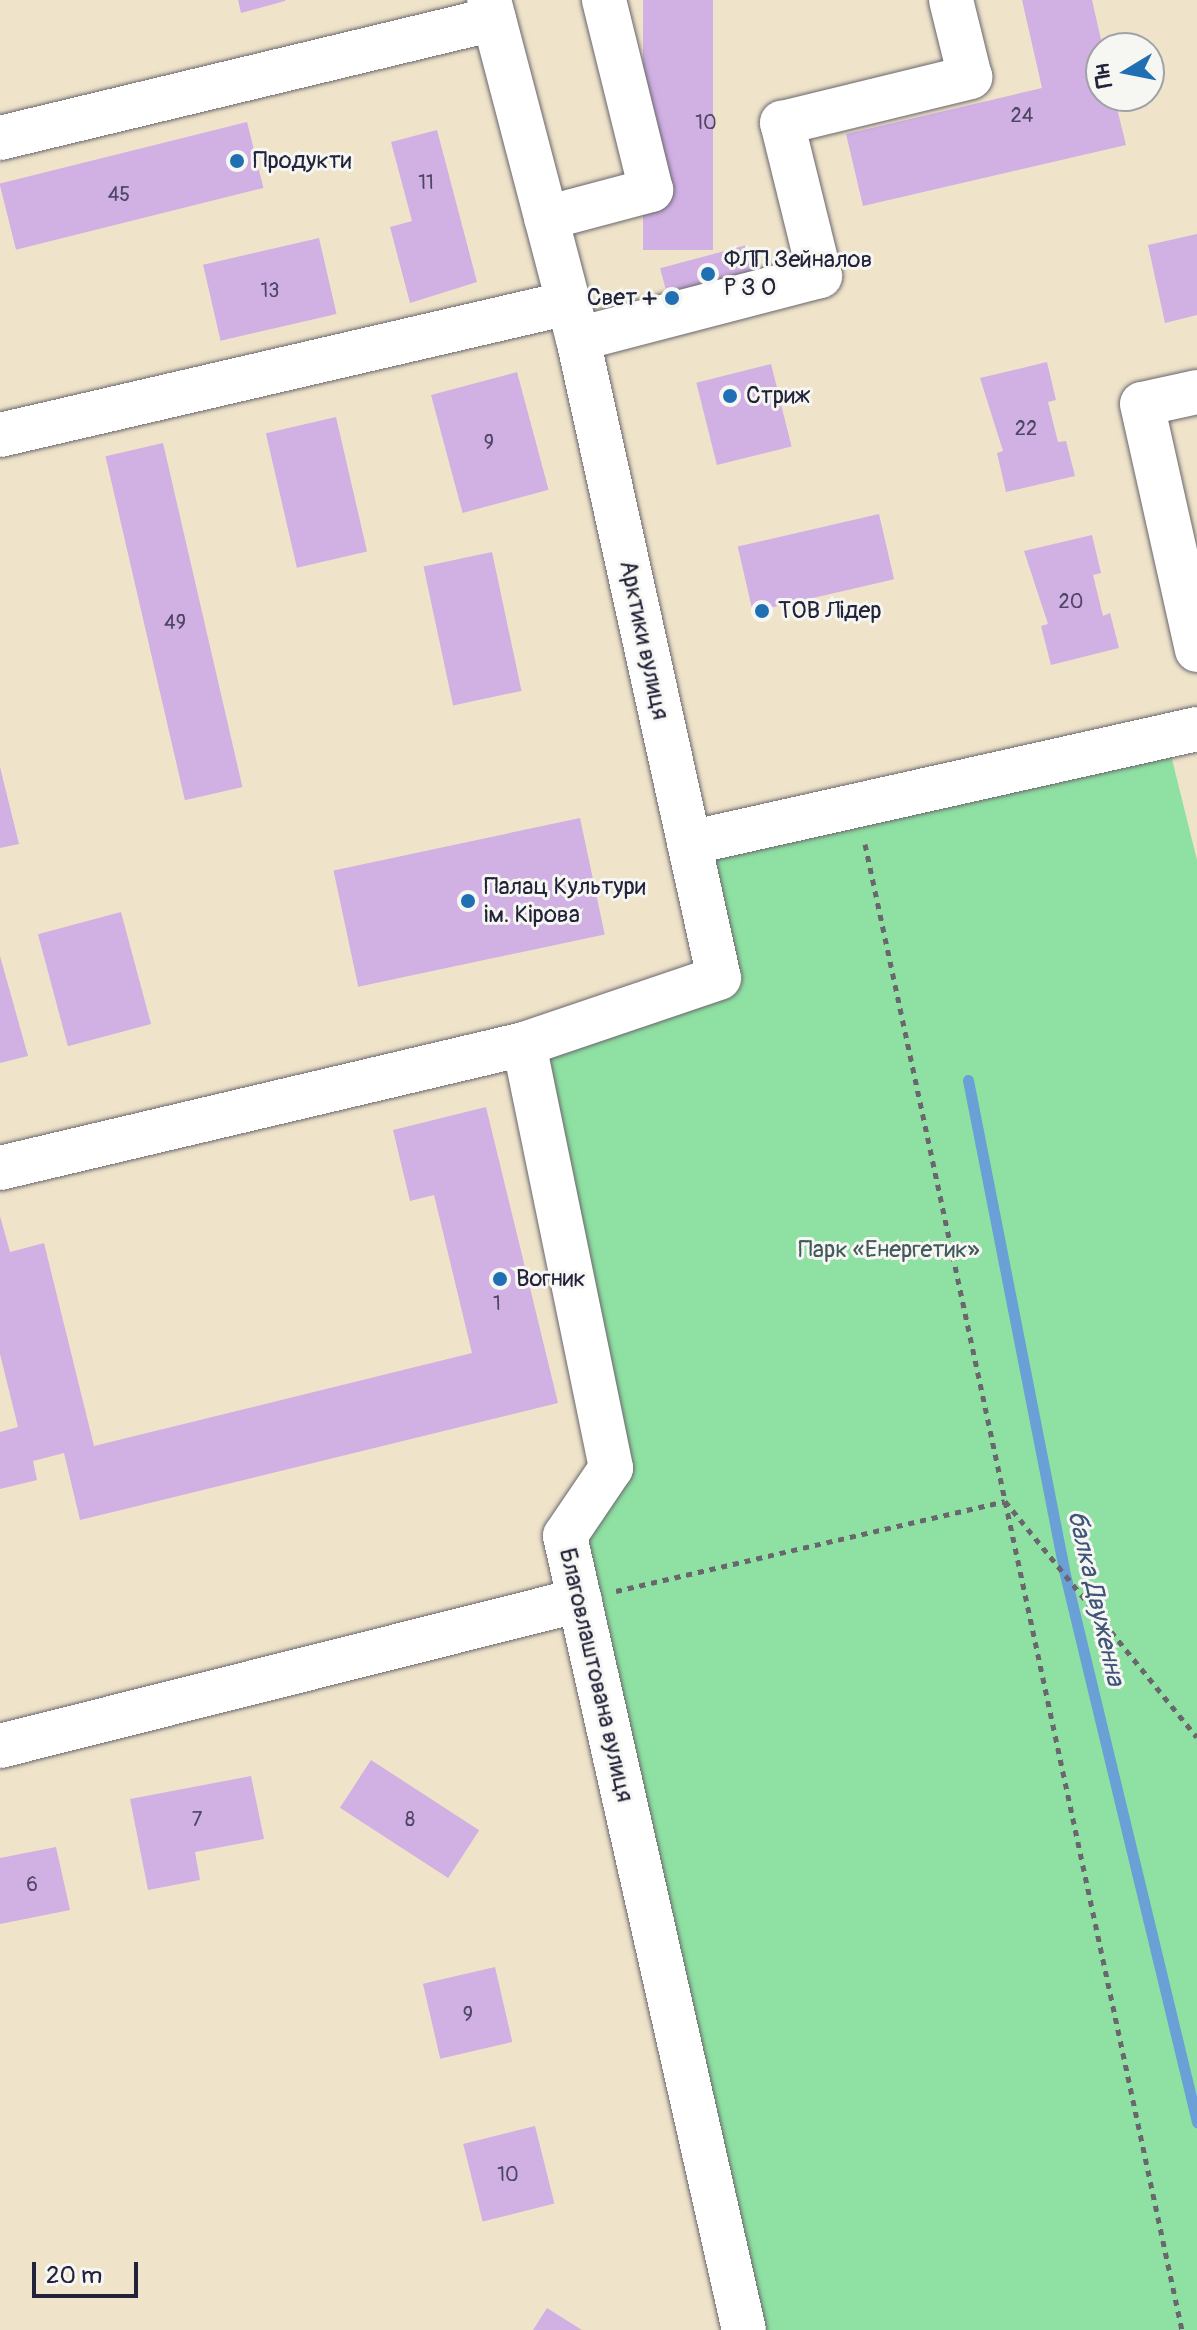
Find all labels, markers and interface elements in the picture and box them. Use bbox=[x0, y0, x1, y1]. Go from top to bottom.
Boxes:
north arrow bbox=[1085, 32, 1165, 112]
text: Пн bbox=[1087, 61, 1119, 90]
house number: 24 bbox=[1011, 103, 1033, 127]
house number: 10 bbox=[695, 110, 717, 134]
place label: Продукти bbox=[253, 147, 351, 175]
marker: Продукти bbox=[228, 152, 246, 170]
house number: 11 bbox=[418, 170, 434, 194]
house number: 45 bbox=[108, 182, 130, 206]
place label: ФЛП Зейналов Р З О bbox=[724, 246, 872, 302]
marker: ФЛП Зейналов Р З О bbox=[699, 265, 717, 283]
house number: 13 bbox=[261, 278, 279, 302]
place label: Свет + bbox=[587, 284, 656, 312]
marker: Свет + bbox=[663, 289, 681, 307]
place label: Стриж bbox=[746, 382, 810, 410]
marker: Стриж bbox=[721, 387, 739, 405]
house number: 22 bbox=[1015, 416, 1037, 440]
house number: 9 bbox=[484, 430, 494, 454]
street label: Арктики вулиця bbox=[613, 558, 675, 722]
house number: 20 bbox=[1059, 589, 1083, 613]
place label: ТОВ Лідер bbox=[778, 597, 882, 625]
marker: ТОВ Лідер bbox=[753, 602, 771, 620]
house number: 49 bbox=[164, 610, 186, 634]
place label: Палац Культури ім. Кірова bbox=[484, 873, 646, 929]
marker: Палац Культури ім. Кірова bbox=[459, 892, 477, 910]
park label: Парк «Енергетик» bbox=[798, 1236, 980, 1264]
place label: Вогник bbox=[516, 1265, 586, 1293]
marker: Вогник bbox=[491, 1270, 509, 1288]
house number: 1 bbox=[493, 1291, 501, 1315]
water label: балка Двуженна bbox=[1060, 1507, 1130, 1689]
street label: Благовлаштована вулиця bbox=[553, 1545, 639, 1805]
house number: 7 bbox=[192, 1807, 202, 1831]
house number: 8 bbox=[405, 1807, 415, 1831]
house number: 6 bbox=[26, 1872, 38, 1896]
house number: 9 bbox=[463, 2002, 473, 2026]
house number: 10 bbox=[497, 2162, 519, 2186]
scale bar bbox=[36, 2246, 142, 2296]
text: 20 m bbox=[46, 2261, 102, 2290]

